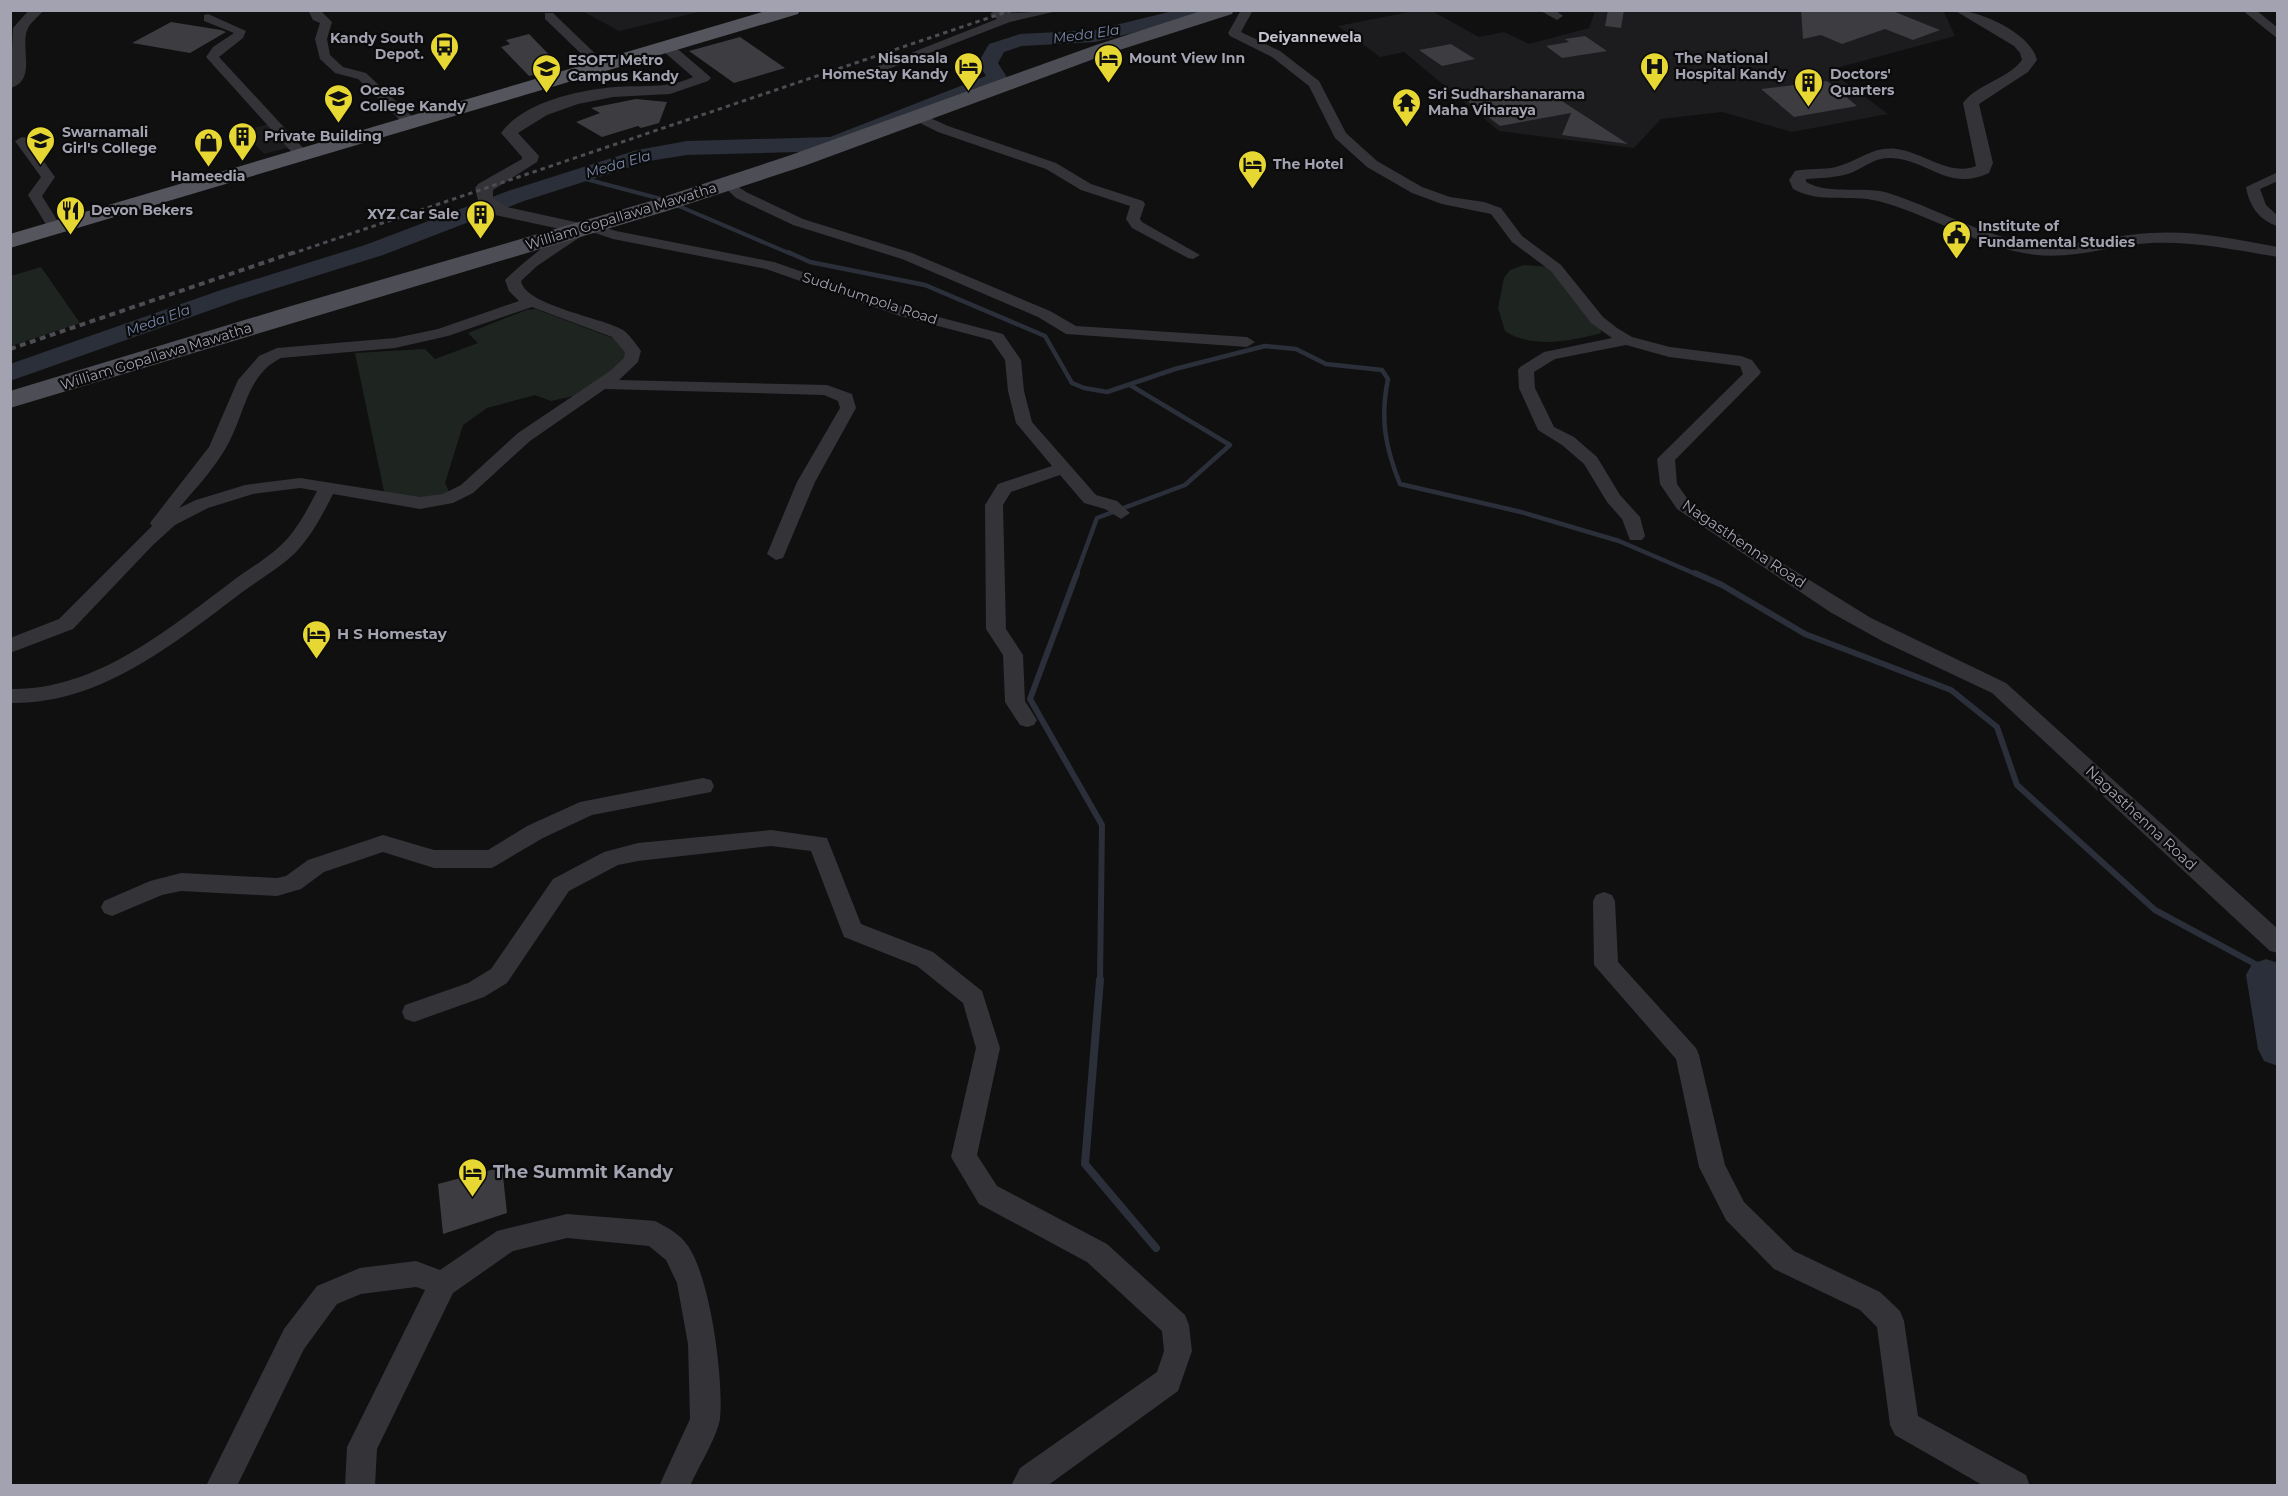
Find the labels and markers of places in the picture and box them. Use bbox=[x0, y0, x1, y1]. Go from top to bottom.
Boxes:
place label: Kandy South Depot. bbox=[330, 29, 424, 63]
bus stop icon: Kandy South Depot. bbox=[429, 30, 461, 72]
hotel icon: Mount View Inn bbox=[1092, 42, 1124, 84]
place label: Nisansala HomeStay Kandy bbox=[822, 49, 949, 83]
place label: Mount View Inn bbox=[1129, 49, 1245, 67]
place label: The National Hospital Kandy bbox=[1675, 49, 1787, 83]
hotel icon: Nisansala HomeStay Kandy bbox=[953, 50, 985, 92]
hospital icon: The National Hospital Kandy bbox=[1638, 50, 1670, 92]
place label: ESOFT Metro Campus Kandy bbox=[568, 51, 679, 85]
school or university icon: ESOFT Metro Campus Kandy bbox=[531, 52, 563, 94]
place label: Doctors' Quarters bbox=[1830, 65, 1895, 99]
building icon: Doctors' Quarters bbox=[1793, 66, 1825, 108]
place label: Oceas College Kandy bbox=[360, 81, 466, 115]
school or university icon: Oceas College Kandy bbox=[323, 82, 355, 124]
place label: Sri Sudharshanarama Maha Viharaya bbox=[1428, 85, 1585, 119]
temple icon: Sri Sudharshanarama Maha Viharaya bbox=[1391, 86, 1423, 128]
building icon: Private Building bbox=[227, 120, 259, 162]
place label: Swarnamali Girl's College bbox=[62, 123, 157, 157]
school or university icon: Swarnamali Girl's College bbox=[25, 124, 57, 166]
shop icon: Hameedia bbox=[192, 126, 224, 168]
place label: Private Building bbox=[264, 127, 382, 145]
hotel icon: The Hotel bbox=[1236, 148, 1268, 190]
place label: The Hotel bbox=[1273, 155, 1344, 173]
place label: Hameedia bbox=[171, 167, 245, 185]
restaurant icon: Devon Bekers bbox=[54, 194, 86, 236]
building icon: XYZ Car Sale bbox=[464, 198, 496, 240]
place label: Devon Bekers bbox=[91, 201, 193, 219]
place label: XYZ Car Sale bbox=[367, 205, 459, 223]
place label: Institute of Fundamental Studies bbox=[1978, 217, 2136, 251]
public building icon: Institute of Fundamental Studies bbox=[1941, 218, 1973, 260]
hotel icon: H S Homestay bbox=[300, 618, 332, 660]
place label: H S Homestay bbox=[337, 624, 448, 643]
hotel icon: The Summit Kandy bbox=[456, 1156, 488, 1198]
place label: The Summit Kandy bbox=[493, 1161, 673, 1183]

